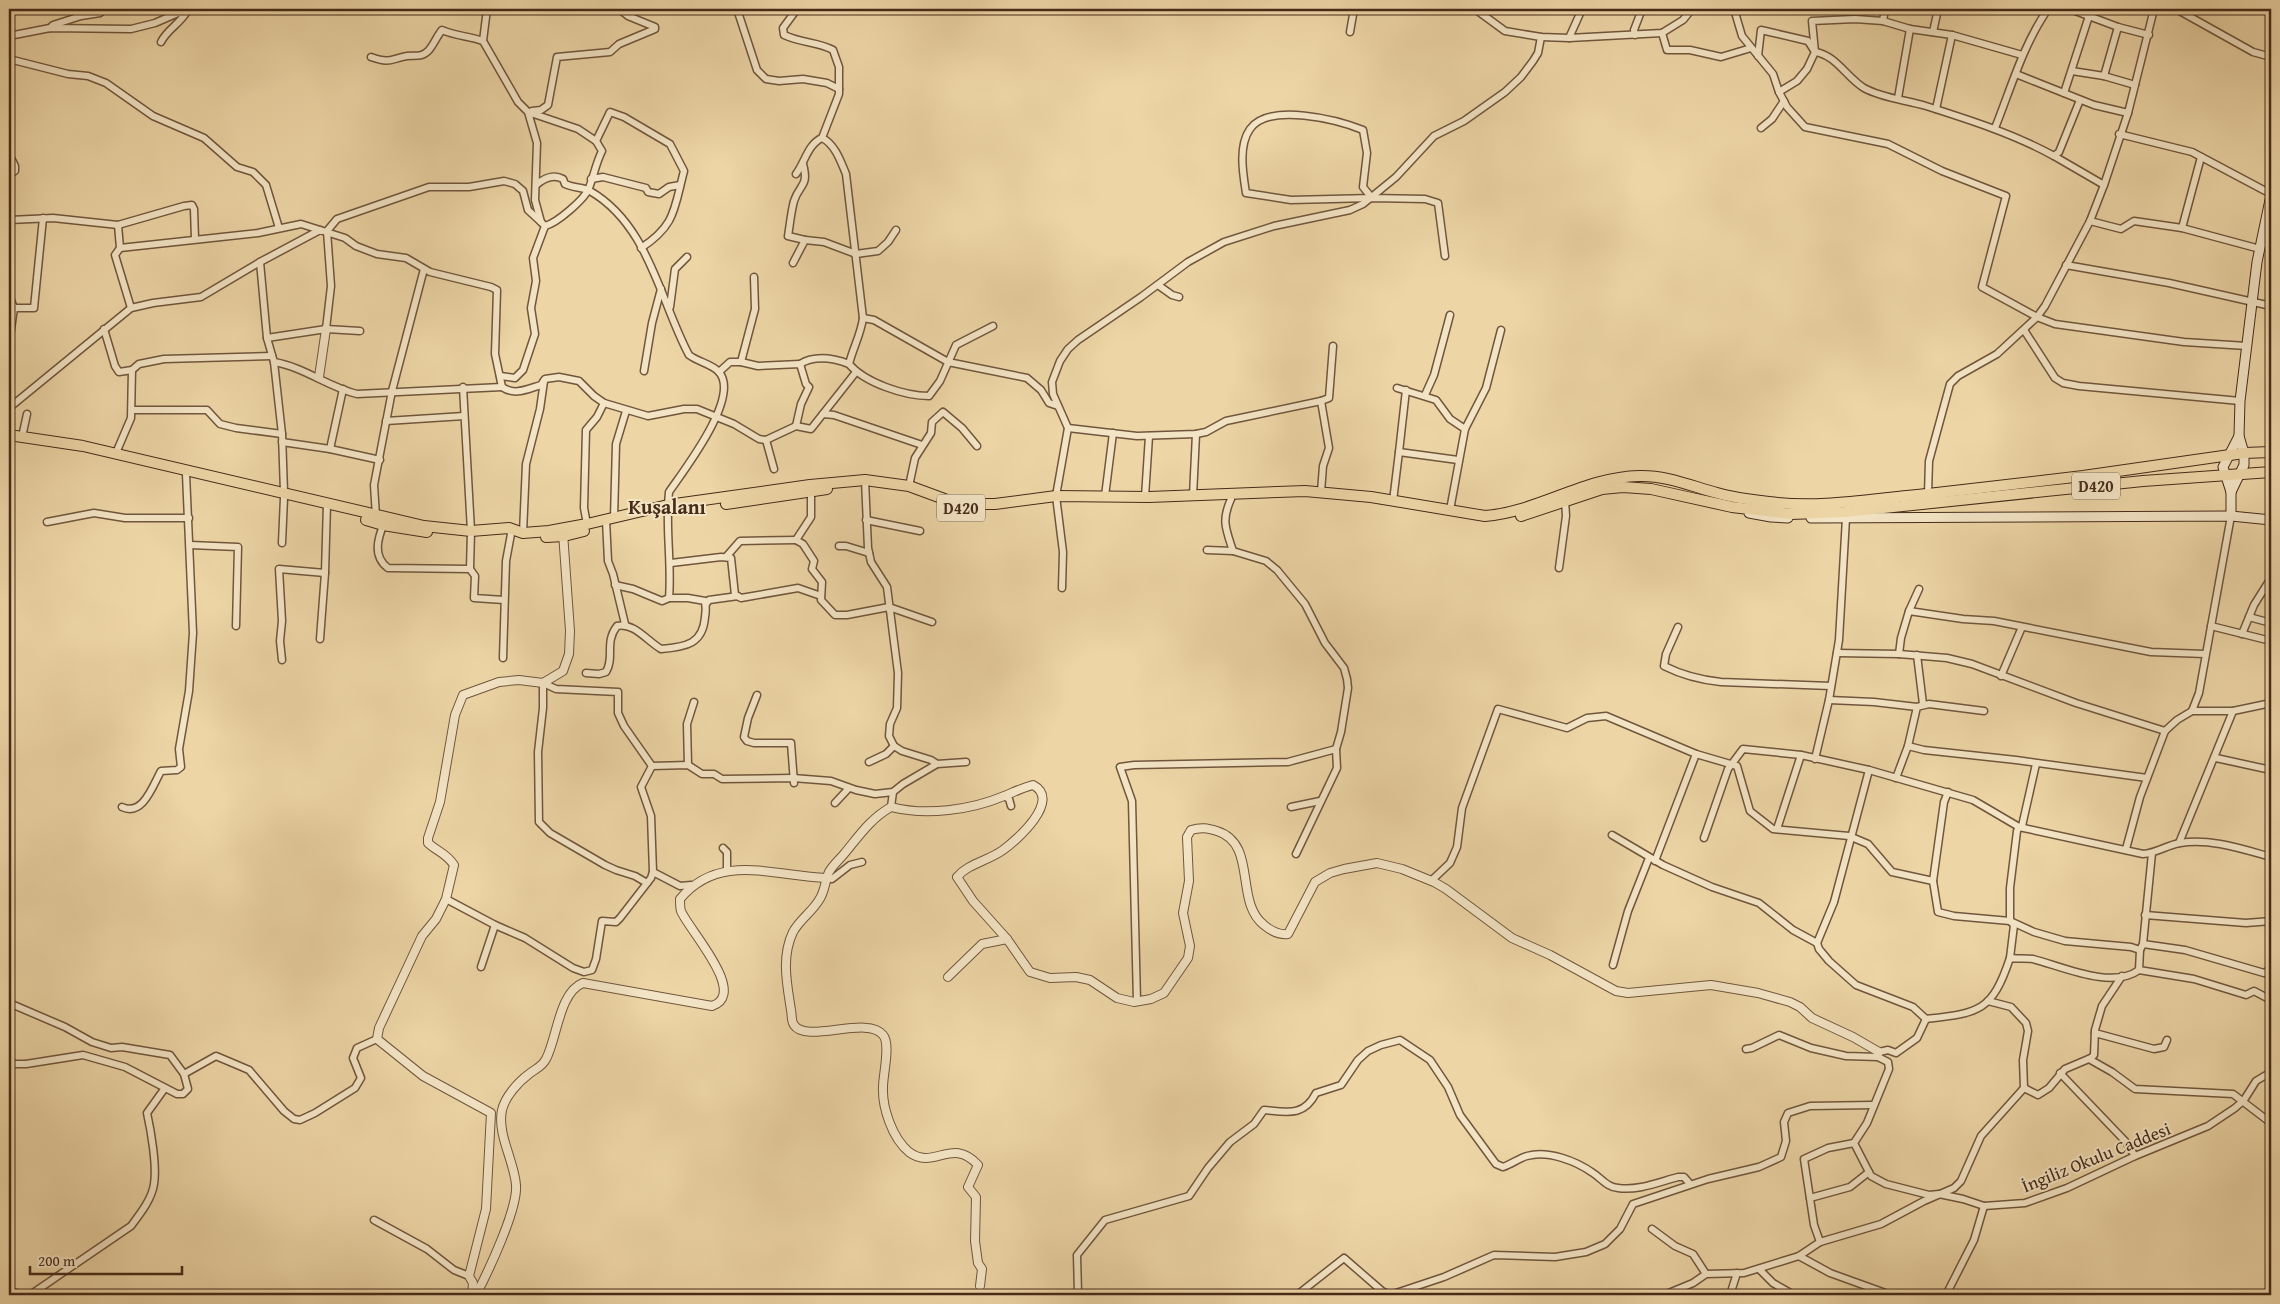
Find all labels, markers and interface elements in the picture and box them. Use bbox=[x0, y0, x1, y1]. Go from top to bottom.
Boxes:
road number: D420 bbox=[2072, 472, 2120, 500]
district label: Kuşalanı bbox=[628, 492, 706, 521]
road number: D420 bbox=[937, 494, 985, 522]
street label: İngiliz Okulu Caddesi bbox=[2018, 1115, 2174, 1199]
scale bar bbox=[30, 1244, 182, 1276]
text: 200 m bbox=[38, 1250, 76, 1271]

